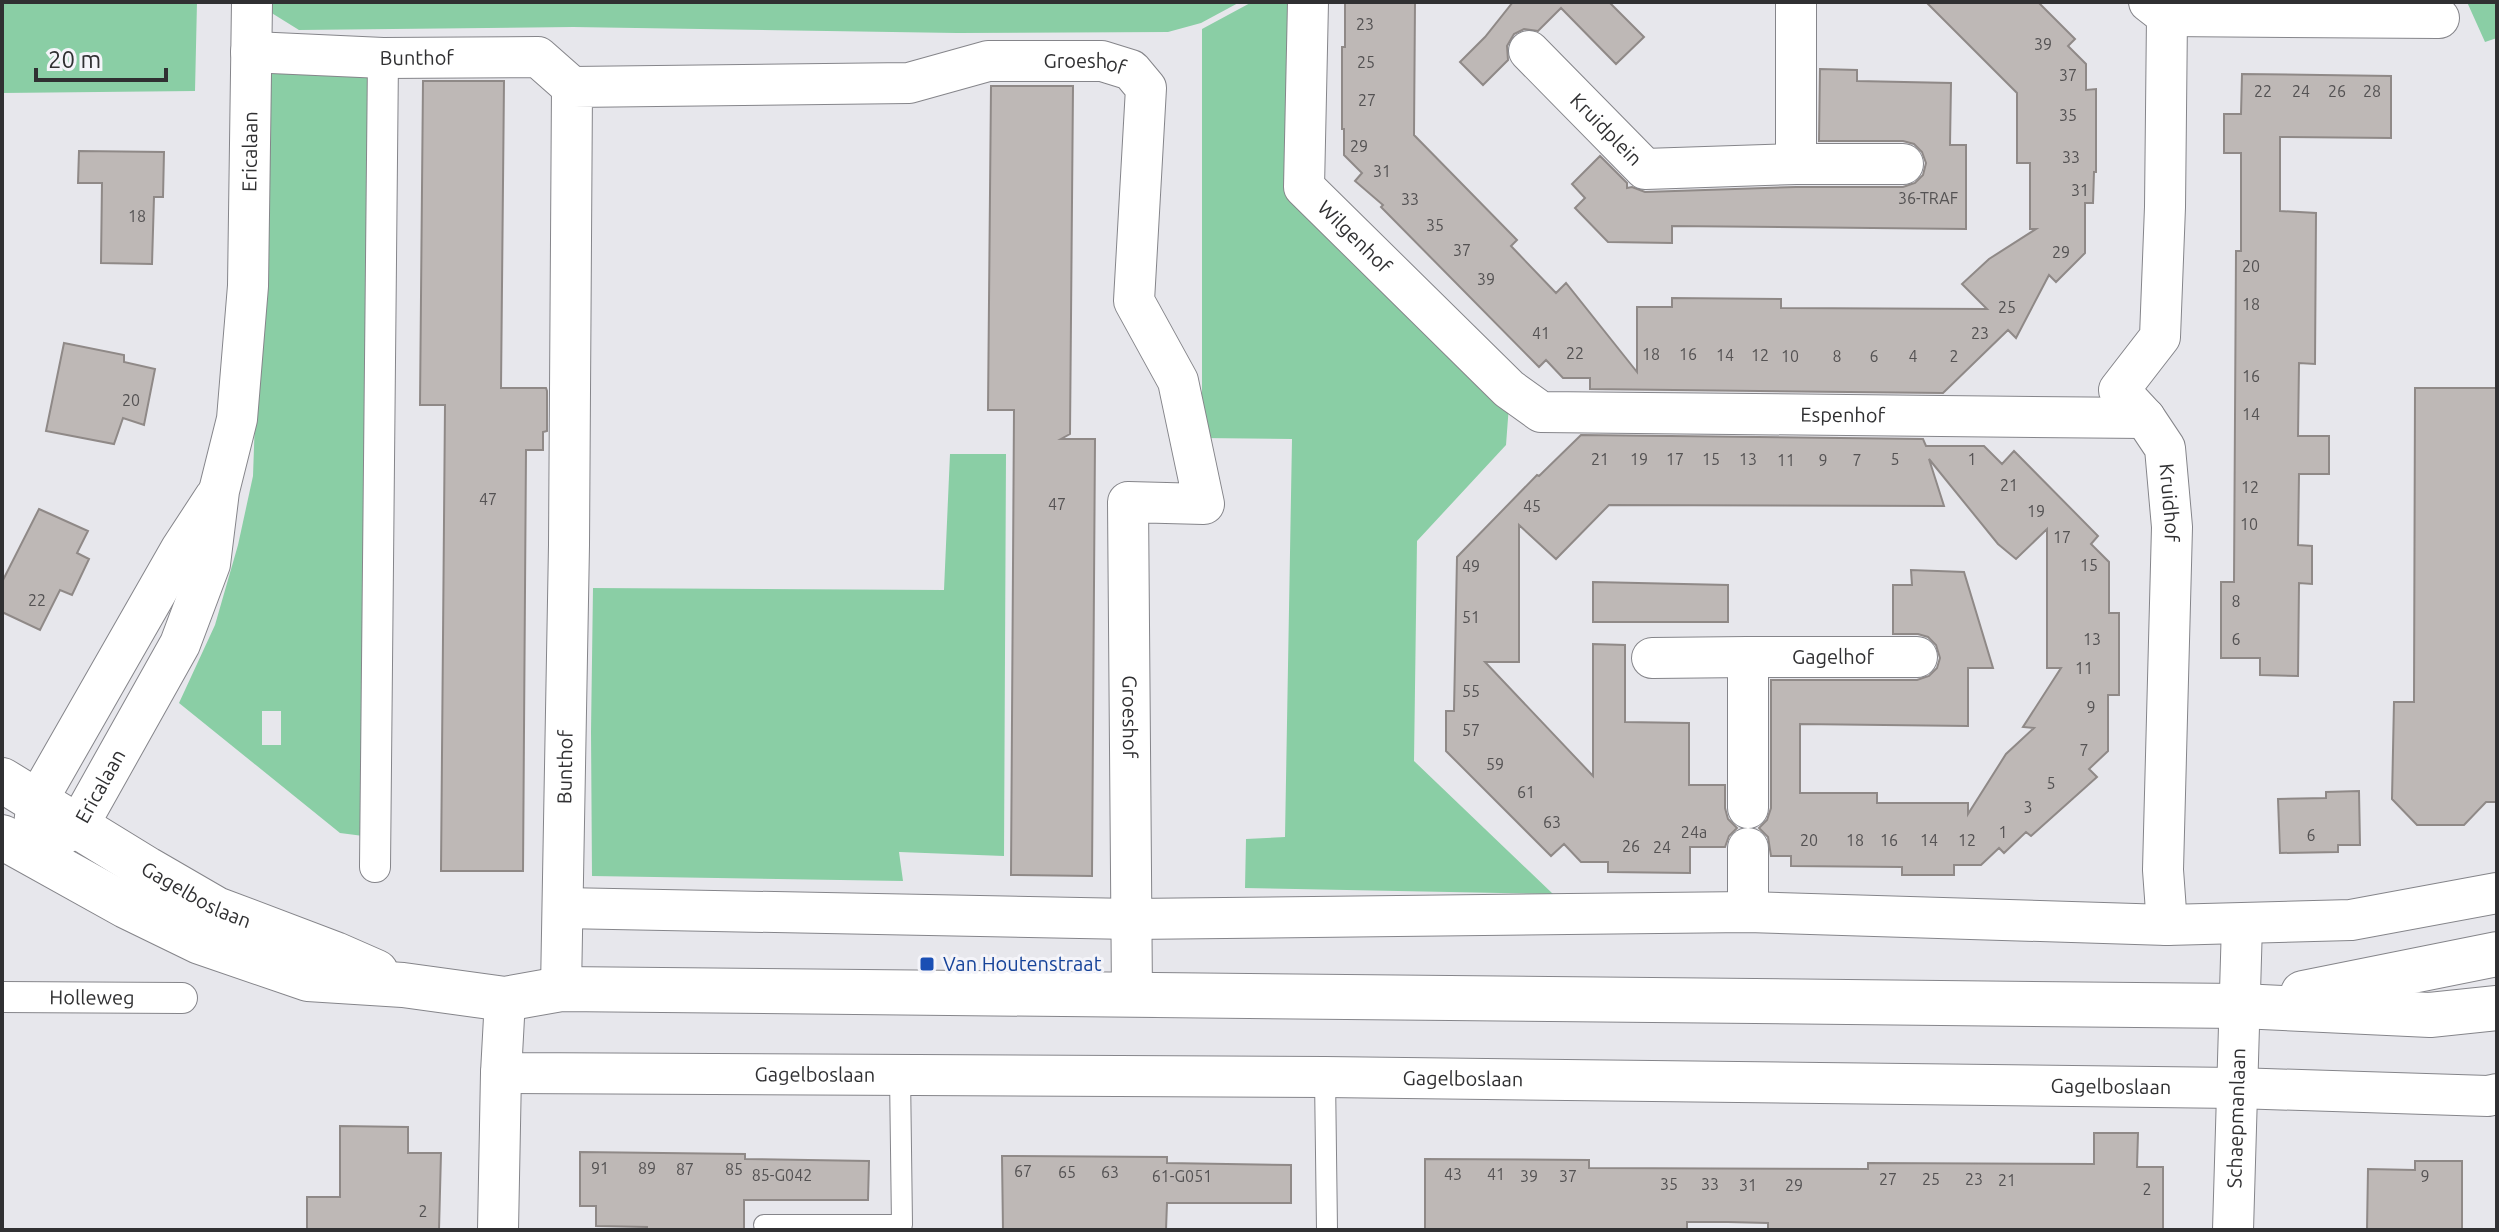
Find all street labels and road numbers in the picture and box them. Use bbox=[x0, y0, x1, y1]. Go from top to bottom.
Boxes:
street label: Bunthof bbox=[380, 46, 454, 69]
street label: Groeshof bbox=[1043, 49, 1129, 79]
street label: Kruidplein bbox=[1566, 88, 1647, 170]
street label: Ericalaan bbox=[237, 111, 261, 192]
street label: Wilgenhof bbox=[1313, 195, 1397, 278]
street label: Espenhof bbox=[1800, 403, 1886, 426]
street label: Kruidhof bbox=[2155, 462, 2184, 542]
street label: Gagelhof bbox=[1792, 645, 1874, 668]
street label: Groeshof bbox=[1118, 675, 1142, 759]
street label: Bunthof bbox=[552, 729, 577, 804]
street label: Ericalaan bbox=[70, 745, 130, 827]
street label: Gagelboslaan bbox=[138, 856, 254, 932]
street label: Holleweg bbox=[49, 985, 135, 1009]
street label: Schaepmanlaan bbox=[2222, 1047, 2249, 1189]
street label: Gagelboslaan bbox=[754, 1062, 875, 1086]
street label: Gagelboslaan bbox=[1402, 1066, 1523, 1090]
street label: Gagelboslaan bbox=[2050, 1074, 2171, 1098]

